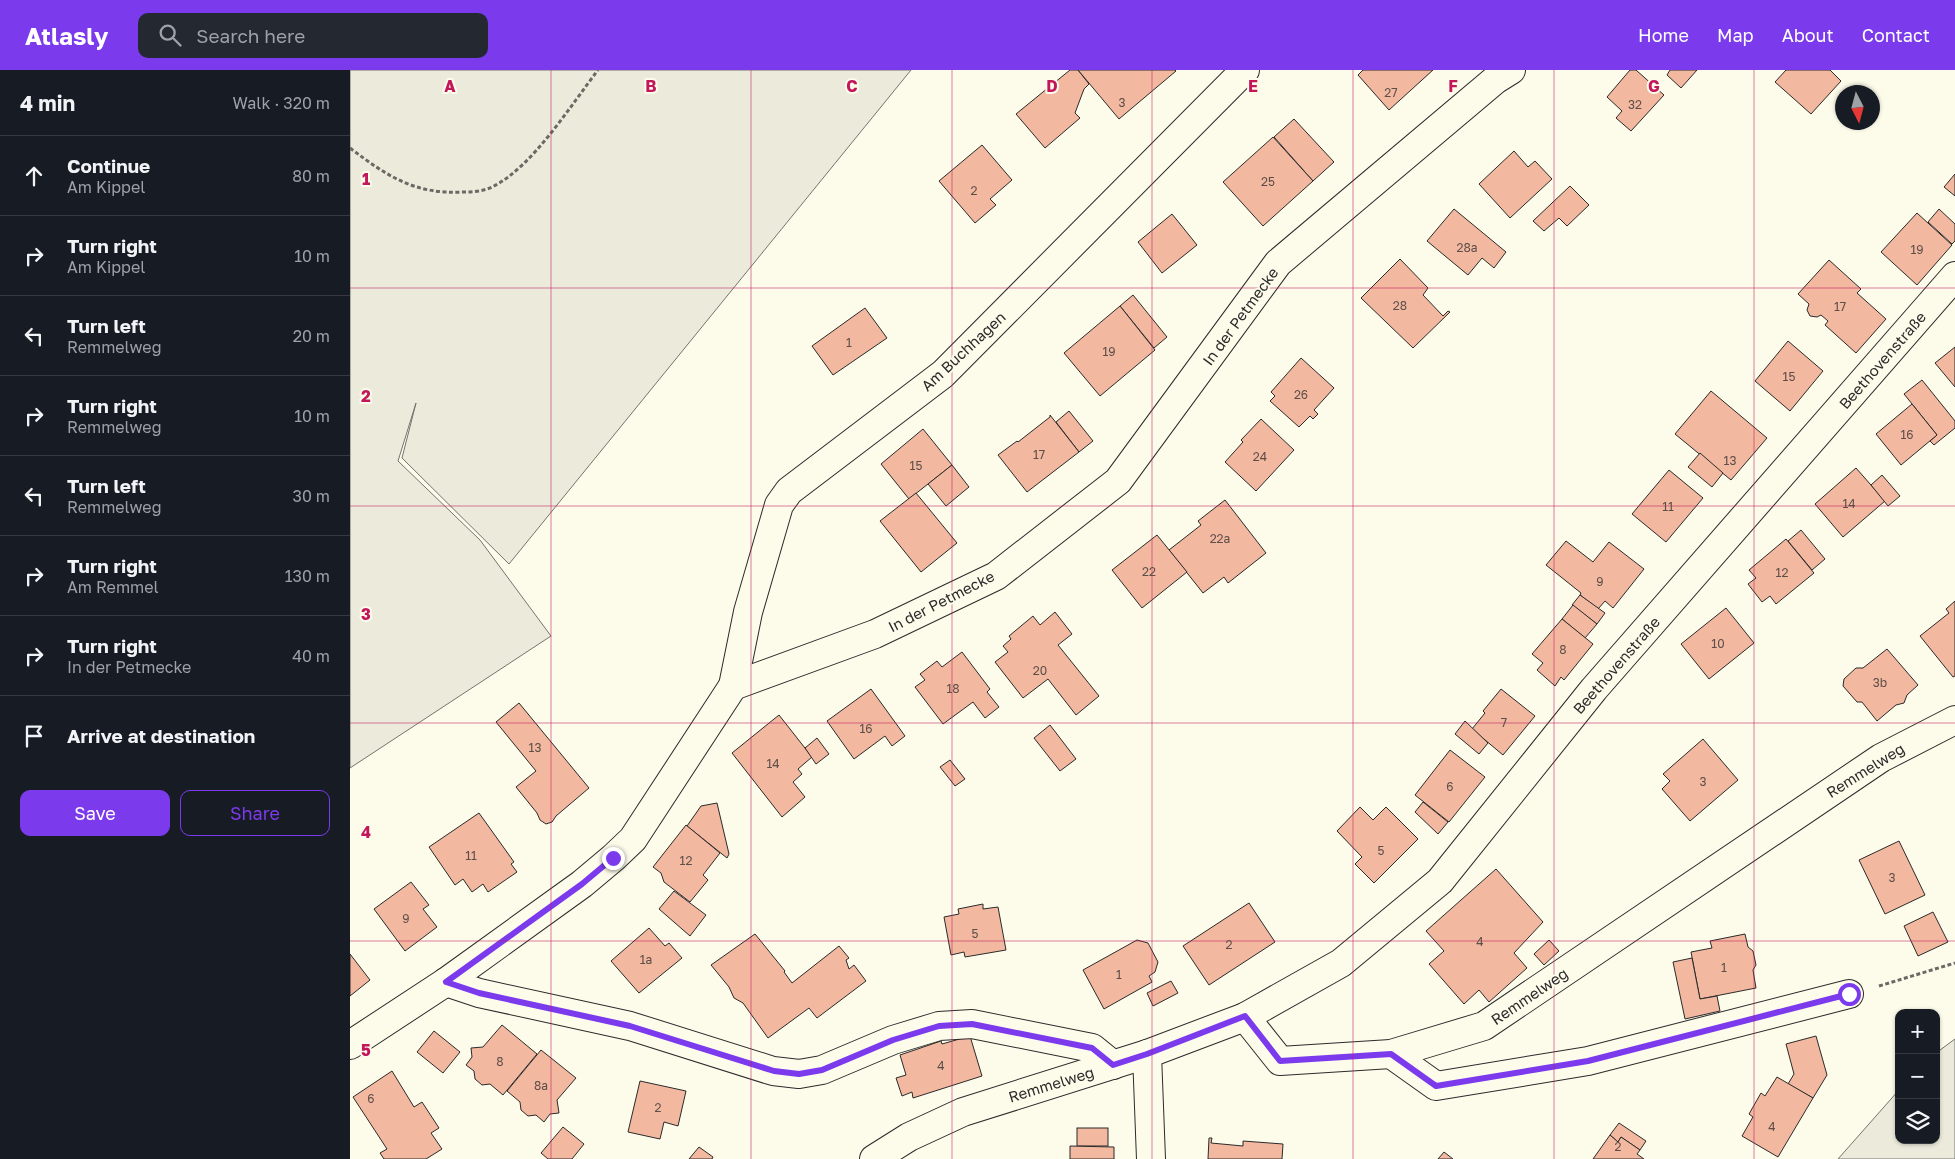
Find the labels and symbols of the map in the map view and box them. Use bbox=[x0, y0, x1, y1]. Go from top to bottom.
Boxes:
text: A bbox=[444, 76, 456, 96]
text: B bbox=[645, 76, 657, 96]
text: C bbox=[846, 76, 858, 96]
text: D bbox=[1046, 76, 1058, 96]
text: E bbox=[1248, 76, 1258, 96]
text: F bbox=[1448, 76, 1458, 96]
text: G bbox=[1648, 76, 1660, 96]
house number: 27 bbox=[1384, 85, 1398, 100]
north arrow bbox=[1835, 85, 1880, 130]
house number: 3 bbox=[1118, 95, 1126, 110]
house number: 32 bbox=[1628, 97, 1642, 112]
text: 1 bbox=[362, 169, 370, 189]
house number: 25 bbox=[1261, 174, 1275, 189]
house number: 2 bbox=[971, 183, 978, 198]
house number: 28a bbox=[1456, 240, 1478, 255]
house number: 19 bbox=[1910, 242, 1924, 257]
street label: In der Petmecke bbox=[1198, 263, 1282, 368]
house number: 28 bbox=[1393, 298, 1407, 313]
house number: 17 bbox=[1834, 299, 1846, 314]
street label: Am Buchhagen bbox=[917, 307, 1009, 395]
street label: Beethovenstraße bbox=[1835, 307, 1929, 412]
house number: 1 bbox=[846, 335, 852, 350]
house number: 19 bbox=[1102, 344, 1116, 359]
house number: 15 bbox=[1783, 369, 1795, 384]
text: 2 bbox=[361, 386, 371, 406]
house number: 26 bbox=[1294, 387, 1308, 402]
house number: 16 bbox=[1900, 427, 1914, 442]
house number: 17 bbox=[1033, 447, 1045, 462]
house number: 24 bbox=[1253, 449, 1267, 464]
house number: 13 bbox=[1724, 453, 1736, 468]
house number: 15 bbox=[910, 458, 922, 473]
house number: 14 bbox=[1842, 496, 1856, 511]
house number: 11 bbox=[1662, 499, 1674, 514]
house number: 22a bbox=[1210, 531, 1230, 546]
house number: 22 bbox=[1142, 564, 1156, 579]
house number: 12 bbox=[1776, 565, 1788, 580]
street label: In der Petmecke bbox=[885, 566, 997, 635]
house number: 9 bbox=[1596, 574, 1604, 589]
text: 3 bbox=[361, 604, 371, 624]
street label: Beethovenstraße bbox=[1569, 612, 1663, 717]
house number: 10 bbox=[1711, 636, 1725, 651]
house number: 8 bbox=[1559, 642, 1567, 657]
house number: 20 bbox=[1033, 663, 1047, 678]
house number: 3b bbox=[1873, 675, 1887, 690]
house number: 18 bbox=[946, 681, 960, 696]
house number: 7 bbox=[1501, 715, 1507, 730]
house number: 16 bbox=[859, 721, 873, 736]
street label: Remmelweg bbox=[1823, 739, 1907, 801]
house number: 13 bbox=[529, 740, 541, 755]
house number: 14 bbox=[766, 756, 780, 771]
house number: 3 bbox=[1699, 774, 1707, 789]
house number: 6 bbox=[1446, 779, 1454, 794]
text: 4 bbox=[361, 822, 371, 842]
house number: 5 bbox=[1378, 843, 1385, 858]
route end bbox=[602, 847, 625, 870]
house number: 11 bbox=[465, 848, 477, 863]
house number: 12 bbox=[680, 853, 692, 868]
house number: 3 bbox=[1888, 870, 1896, 885]
house number: 9 bbox=[402, 911, 410, 926]
house number: 5 bbox=[972, 926, 979, 941]
house number: 4 bbox=[1476, 934, 1484, 949]
house number: 2 bbox=[1226, 937, 1233, 952]
house number: 1a bbox=[640, 952, 652, 967]
house number: 1 bbox=[1721, 960, 1727, 975]
street label: Remmelweg bbox=[1487, 964, 1571, 1028]
house number: 1 bbox=[1116, 967, 1122, 982]
route start bbox=[1838, 983, 1861, 1006]
text: 5 bbox=[361, 1040, 371, 1060]
house number: 8 bbox=[496, 1054, 504, 1069]
house number: 4 bbox=[937, 1058, 945, 1073]
street label: Remmelweg bbox=[1006, 1062, 1096, 1106]
house number: 8a bbox=[534, 1078, 548, 1093]
house number: 6 bbox=[367, 1091, 375, 1106]
house number: 2 bbox=[655, 1100, 662, 1115]
house number: 4 bbox=[1768, 1119, 1776, 1134]
house number: 2 bbox=[1615, 1139, 1622, 1154]

